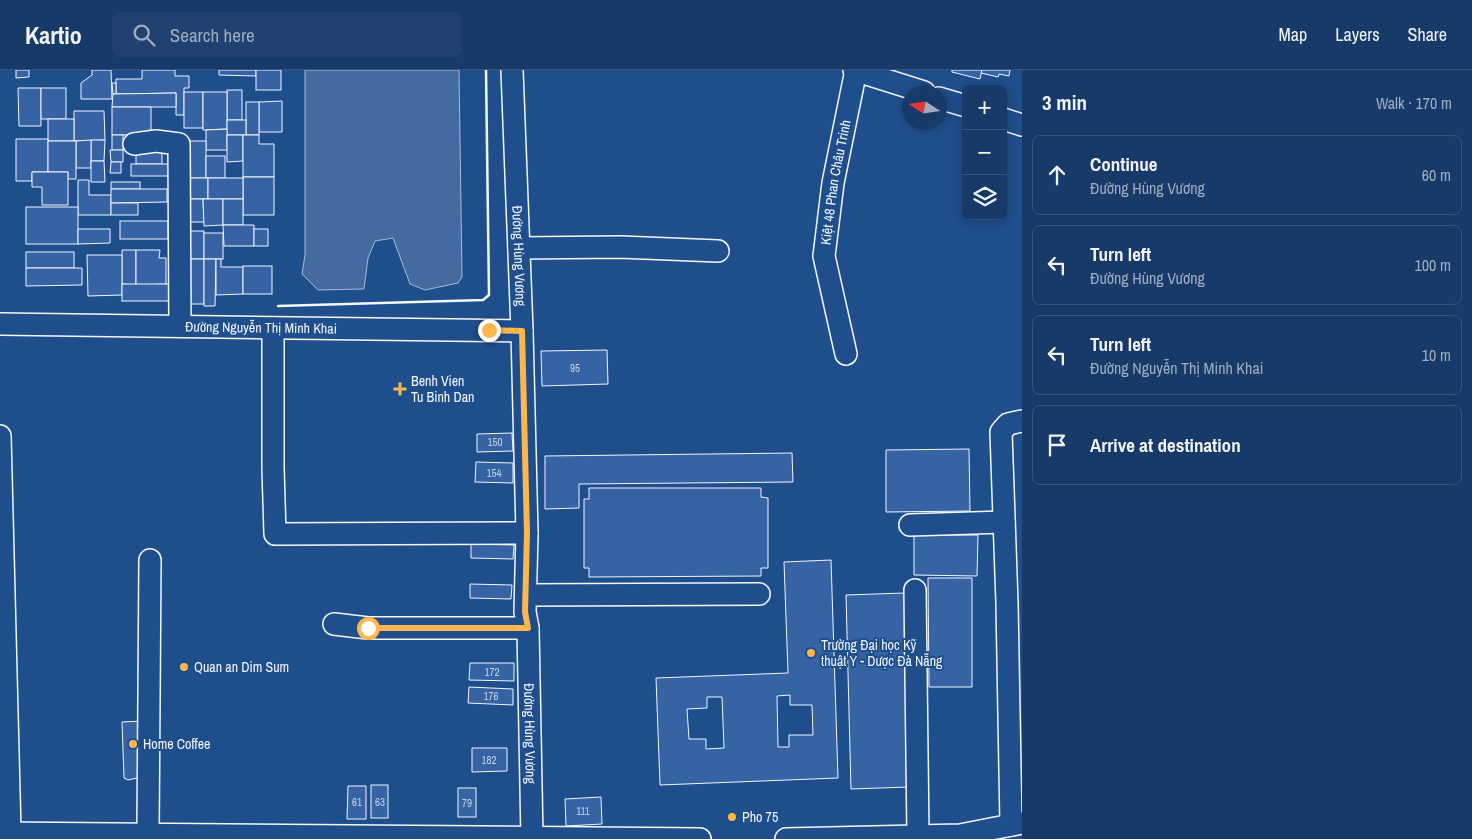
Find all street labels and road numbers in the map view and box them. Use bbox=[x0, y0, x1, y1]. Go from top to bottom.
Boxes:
street label: Kiệt 48 Phan Châu Trinh bbox=[816, 118, 855, 246]
street label: Đường Hùng Vương bbox=[508, 205, 530, 307]
street label: Đường Nguyễn Thị Minh Khai bbox=[185, 317, 337, 338]
street label: Đường Hùng Vương bbox=[520, 683, 540, 784]

